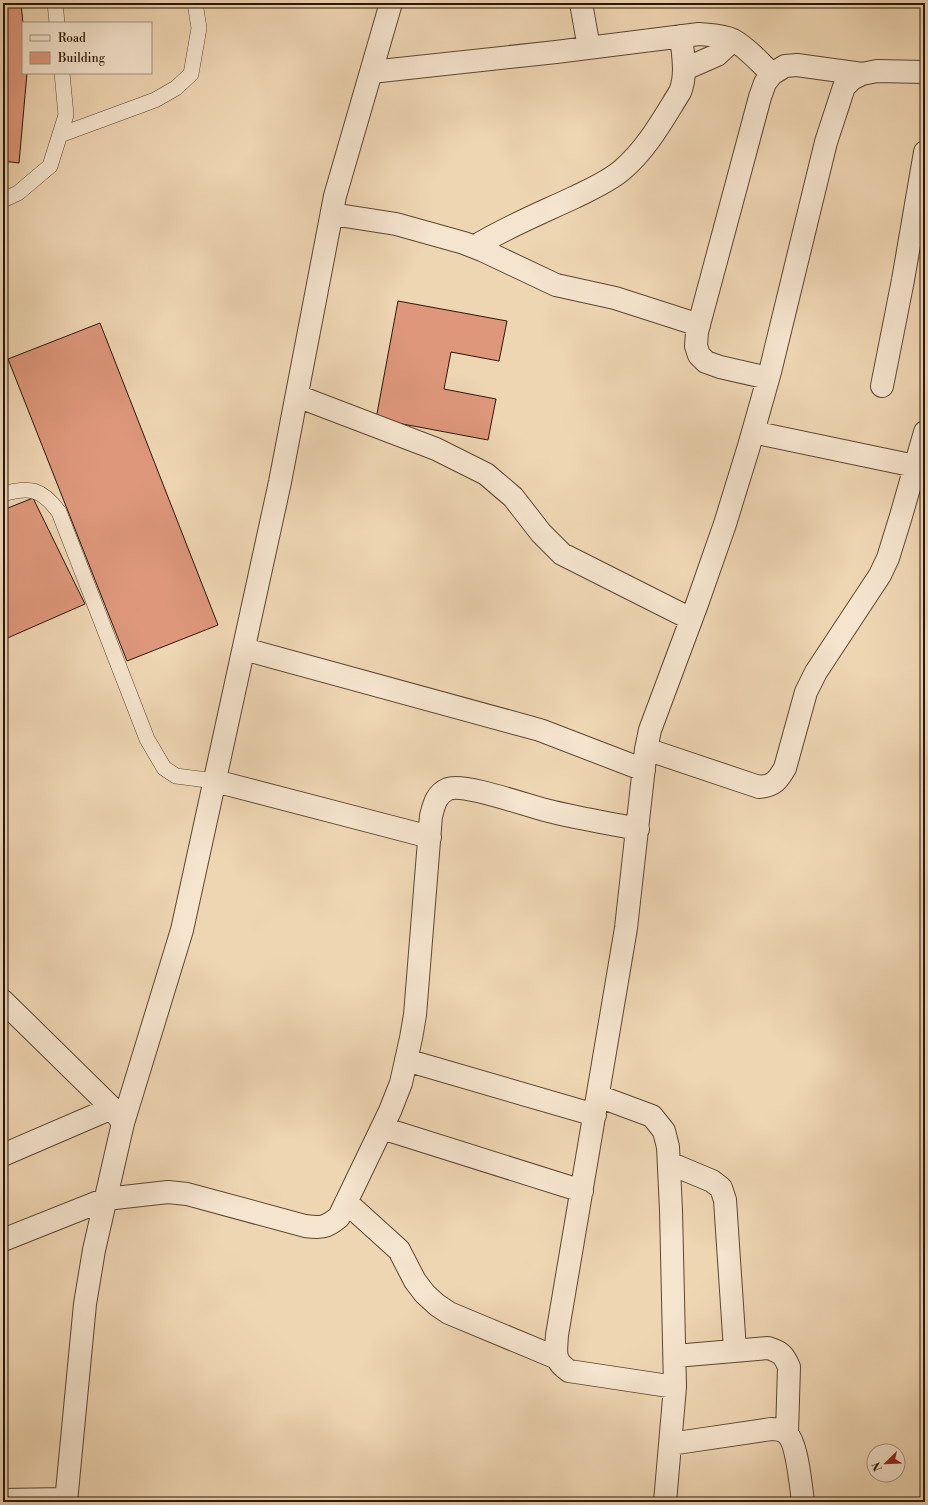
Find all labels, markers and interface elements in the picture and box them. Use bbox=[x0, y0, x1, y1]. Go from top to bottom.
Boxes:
legend bbox=[22, 22, 152, 74]
text: Road bbox=[58, 31, 86, 46]
text: Building bbox=[57, 51, 106, 66]
north arrow bbox=[866, 1443, 906, 1483]
text: N bbox=[869, 1460, 886, 1473]

